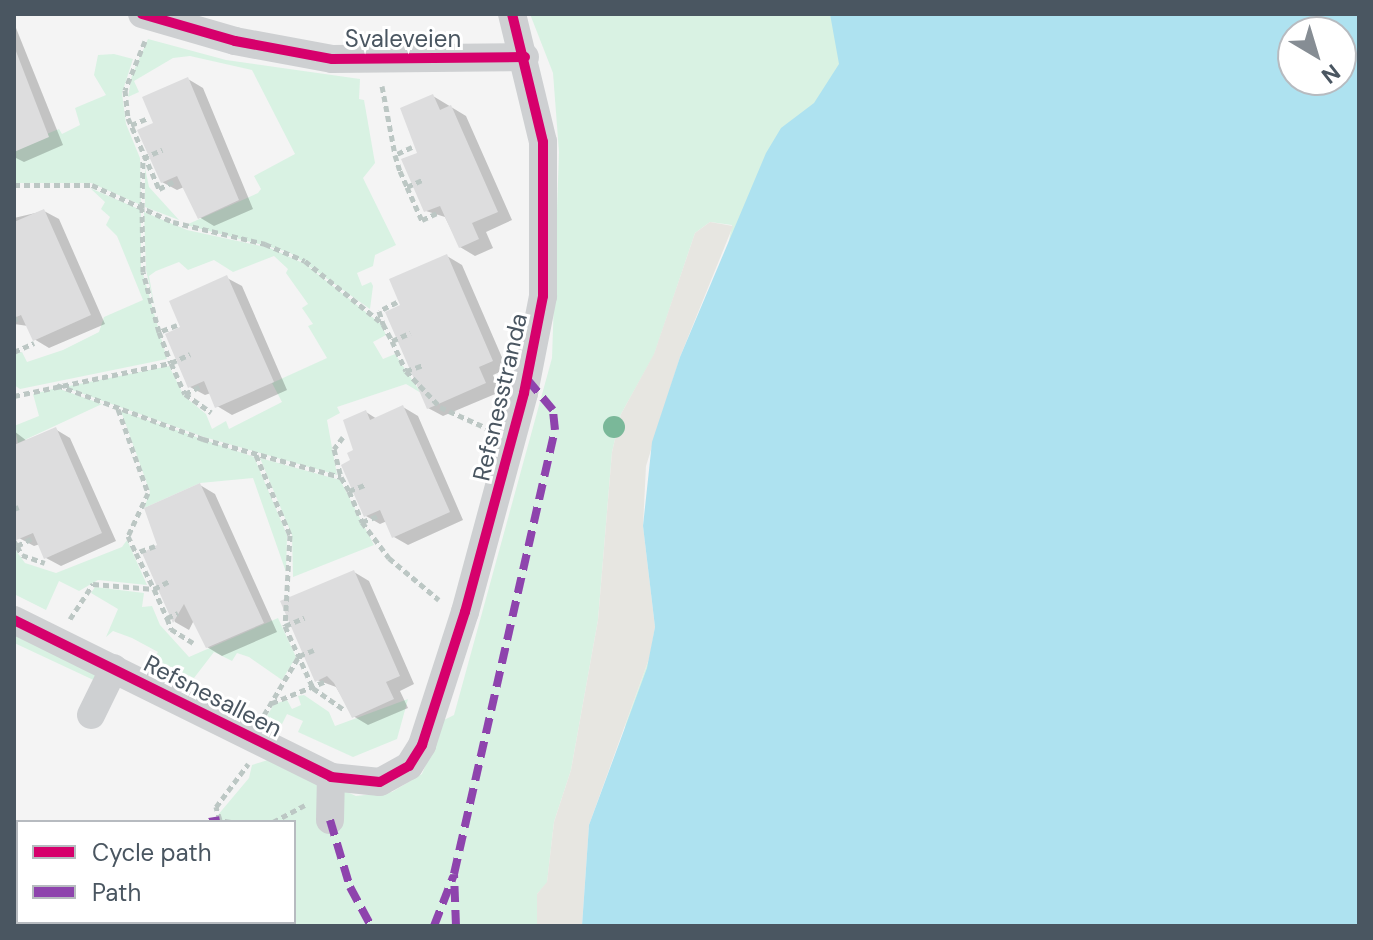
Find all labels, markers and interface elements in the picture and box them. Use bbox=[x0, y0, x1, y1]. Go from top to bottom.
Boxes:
north arrow bbox=[1277, 16, 1357, 96]
street label: Svaleveien bbox=[345, 25, 461, 53]
text: N bbox=[1316, 57, 1346, 90]
street label: Refsnesstranda bbox=[467, 310, 533, 484]
street label: Refsnesalleen bbox=[139, 649, 287, 743]
legend bbox=[16, 820, 296, 924]
text: Cycle path bbox=[92, 837, 211, 868]
text: Path bbox=[92, 877, 141, 908]

